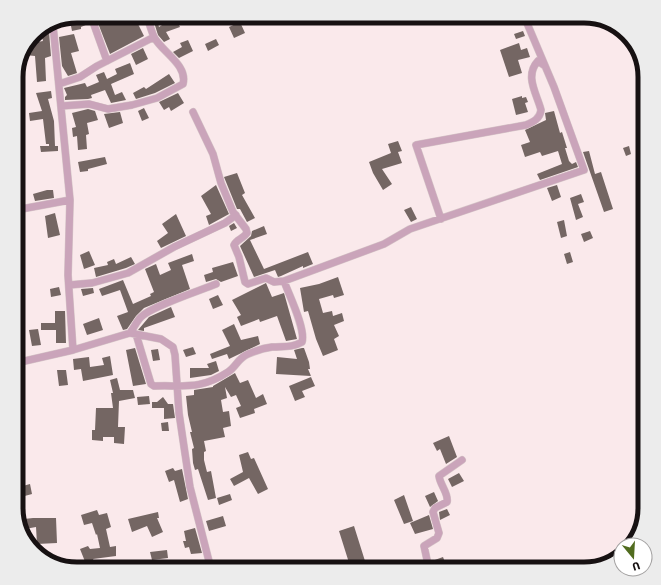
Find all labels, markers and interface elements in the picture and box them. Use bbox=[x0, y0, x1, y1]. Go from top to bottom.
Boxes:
north arrow bbox=[613, 537, 653, 577]
text: U bbox=[630, 559, 641, 573]

